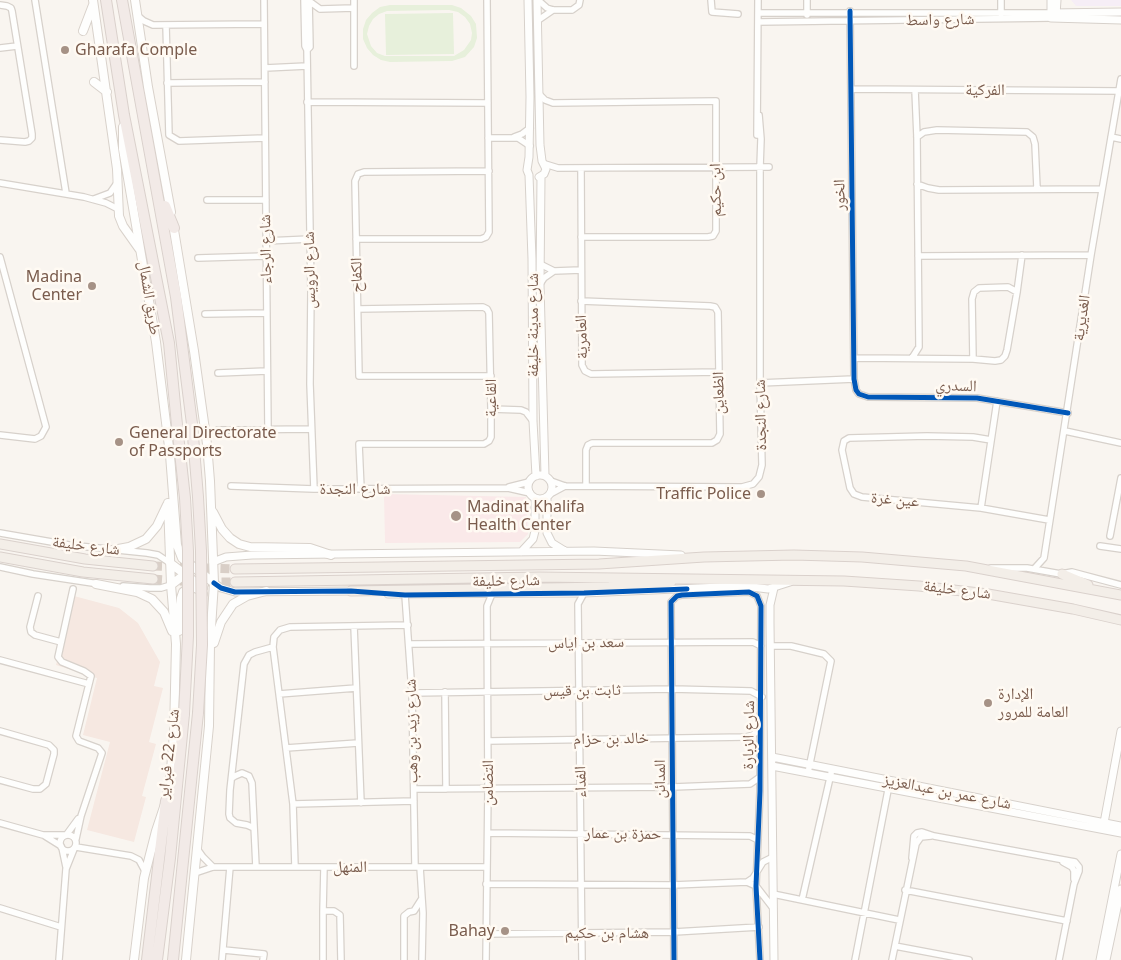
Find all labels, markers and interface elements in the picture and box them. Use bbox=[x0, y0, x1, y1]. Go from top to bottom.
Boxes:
street label: شارع واسط bbox=[905, 10, 975, 30]
place label: Gharafa Comple bbox=[75, 40, 197, 60]
marker: Gharafa Comple bbox=[59, 44, 71, 56]
street label: الفركية bbox=[965, 80, 1005, 100]
street label: ابن حكيم bbox=[706, 163, 726, 217]
street label: الخور bbox=[830, 179, 850, 211]
street label: شارع الرجاء bbox=[256, 214, 276, 284]
street label: شارع الرويس bbox=[300, 231, 320, 309]
street label: الكفاح bbox=[347, 257, 367, 293]
street label: طريق الشمال bbox=[134, 259, 164, 337]
place label: Madina Center bbox=[26, 267, 82, 305]
street label: شارع مدينة خليفة bbox=[523, 273, 543, 377]
marker: Madina Center bbox=[86, 280, 98, 292]
street label: الغديرية bbox=[1069, 294, 1095, 342]
street label: العامرية bbox=[572, 315, 592, 359]
street label: الظعاين bbox=[709, 371, 729, 415]
street label: السدري bbox=[935, 376, 977, 396]
street label: القاعية bbox=[481, 379, 501, 417]
street label: شارع النجدة bbox=[751, 379, 771, 451]
place label: General Directorate of Passports bbox=[129, 423, 276, 461]
marker: General Directorate of Passports bbox=[113, 436, 125, 448]
street label: شارع النجدة bbox=[319, 479, 391, 499]
place label: Traffic Police bbox=[656, 484, 751, 504]
marker: Traffic Police bbox=[755, 488, 767, 500]
street label: عين غرة bbox=[870, 488, 920, 512]
place label: Madinat Khalifa Health Center bbox=[467, 497, 585, 535]
marker: Madinat Khalifa Health Center bbox=[449, 509, 463, 523]
street label: شارع خليفة bbox=[51, 532, 121, 560]
street label: شارع خليفة bbox=[472, 571, 540, 591]
street label: شارع خليفة bbox=[922, 576, 992, 604]
street label: سعد بن اياس bbox=[548, 633, 624, 653]
street label: شارع زيد بن وهب bbox=[401, 679, 423, 783]
street label: ثابت بن قيس bbox=[543, 681, 621, 701]
place label: الإدارة العامة للمرور bbox=[998, 684, 1069, 722]
marker: الإدارة العامة للمرور bbox=[982, 697, 994, 709]
street label: شارع الزبارة bbox=[739, 700, 759, 770]
street label: شارع 22 فبراير bbox=[154, 708, 184, 800]
street label: خالد بن حزام bbox=[573, 729, 649, 749]
street label: التضامن bbox=[478, 760, 498, 806]
street label: المدائن bbox=[650, 760, 670, 798]
street label: الفداء bbox=[571, 766, 591, 798]
street label: شارع عمر بن عبدالعزيز bbox=[881, 770, 1013, 814]
street label: حمزة بن عمار bbox=[584, 824, 662, 844]
street label: المنهل bbox=[333, 857, 367, 877]
place label: Bahay bbox=[449, 921, 495, 941]
street label: هشام بن حكيم bbox=[565, 923, 649, 943]
marker: Bahay bbox=[499, 925, 511, 937]

